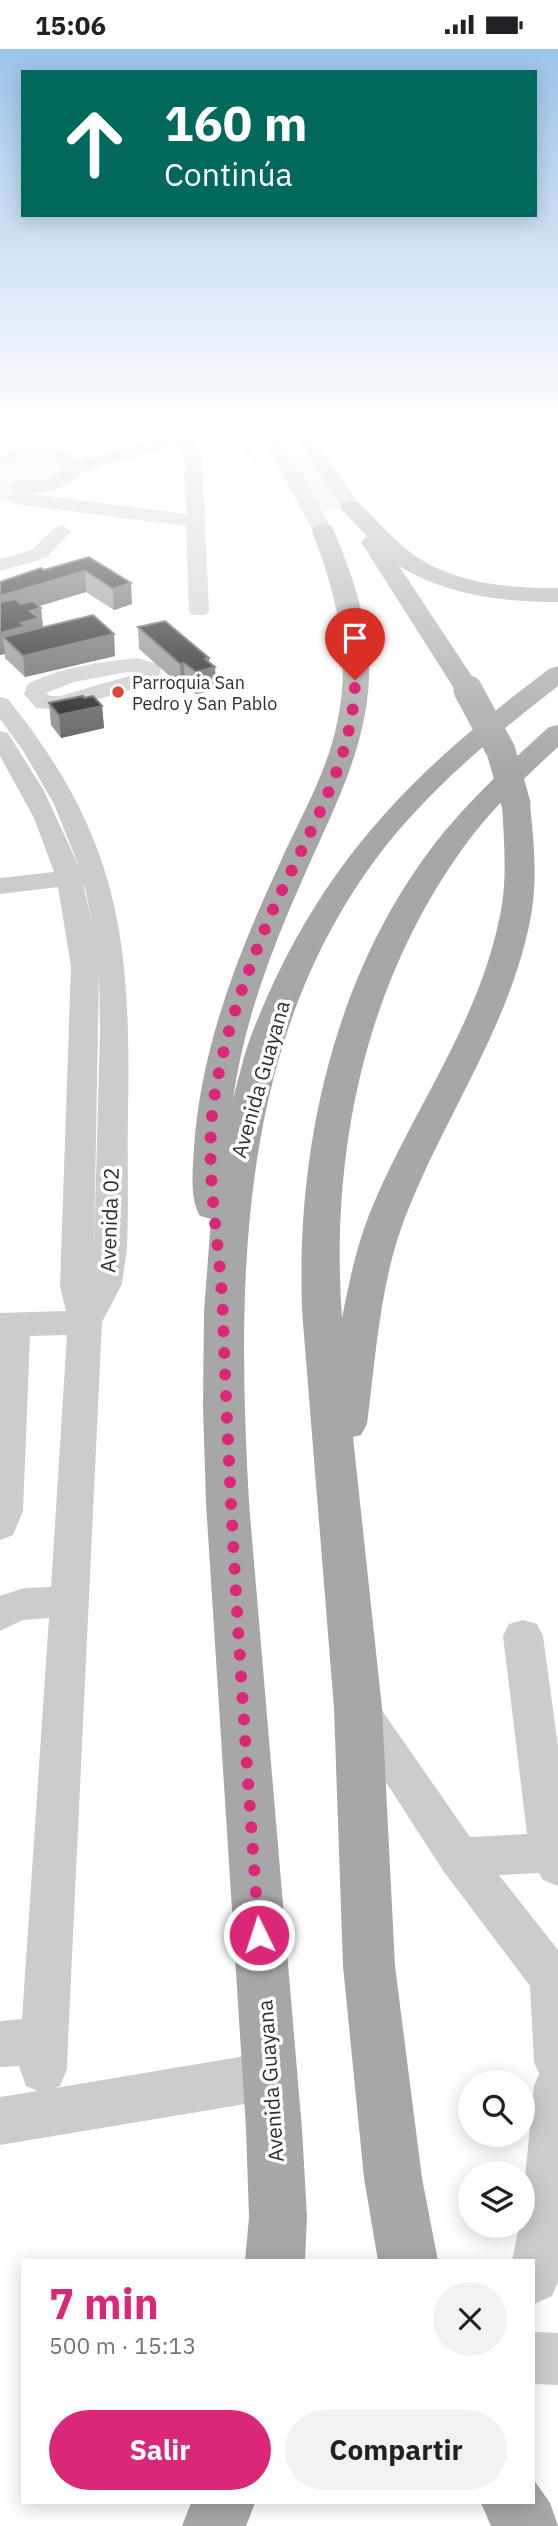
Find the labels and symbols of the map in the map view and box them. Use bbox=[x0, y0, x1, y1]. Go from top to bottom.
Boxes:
pin bbox=[325, 608, 385, 680]
place label: Parroquia San Pedro y San Pablo bbox=[132, 671, 277, 715]
marker: Parroquia San Pedro y San Pablo bbox=[110, 684, 126, 700]
street label: Avenida Guayana bbox=[224, 997, 296, 1161]
street label: Avenida 02 bbox=[93, 1167, 125, 1273]
position arrow bbox=[222, 1898, 296, 1972]
street label: Avenida Guayana bbox=[250, 1999, 290, 2163]

